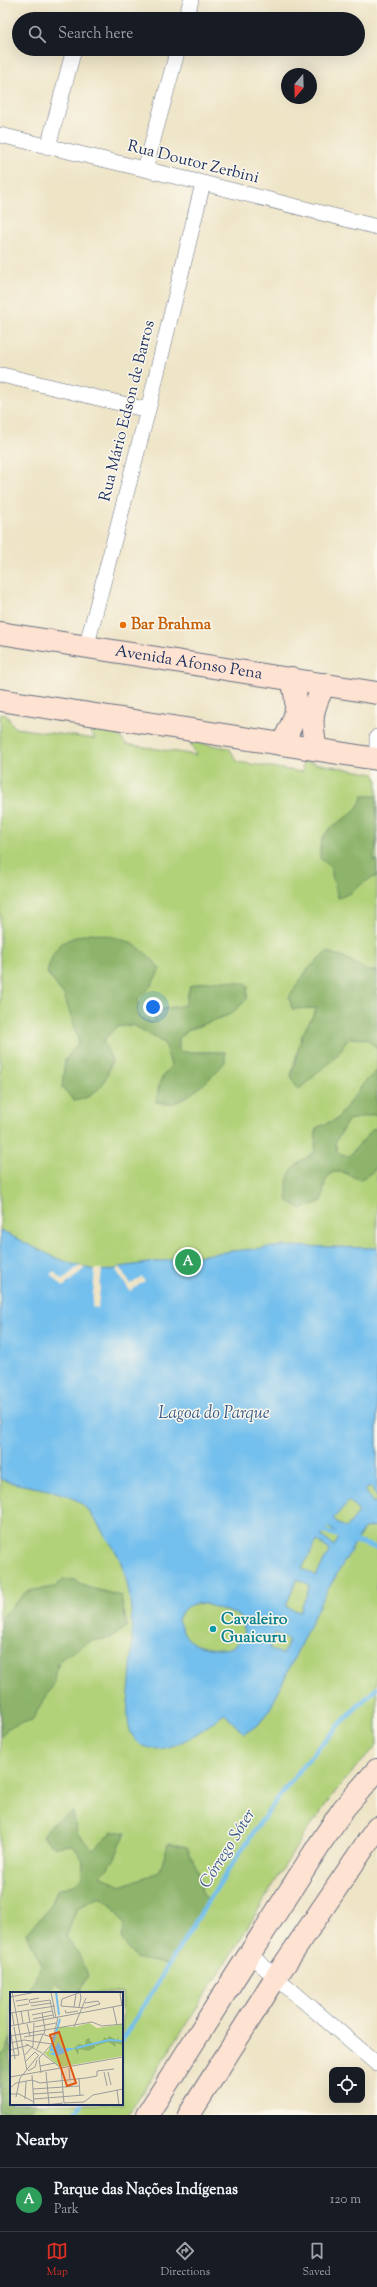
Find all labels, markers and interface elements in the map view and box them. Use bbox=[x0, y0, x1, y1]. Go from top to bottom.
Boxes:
search box bbox=[12, 12, 365, 56]
icon: search bbox=[26, 23, 48, 45]
text: Search here bbox=[58, 24, 133, 45]
north arrow bbox=[281, 68, 317, 104]
street label: Rua Doutor Zerbini bbox=[125, 136, 262, 191]
street label: Rua Mário Edson de Barros bbox=[94, 318, 162, 504]
place label: Bar Brahma bbox=[131, 614, 212, 637]
marker: Bar Brahma bbox=[118, 620, 128, 630]
street label: Avenida Afonso Pena bbox=[113, 640, 265, 686]
your location bbox=[143, 997, 163, 1017]
pin: A bbox=[175, 1247, 201, 1277]
water label: Lagoa do Parque bbox=[158, 1402, 270, 1426]
place label: Cavaleiro Guaicuru bbox=[221, 1609, 288, 1650]
marker: Cavaleiro Guaicuru bbox=[208, 1624, 218, 1634]
water label: Córrego Sóter bbox=[194, 1805, 262, 1893]
inset map bbox=[10, 1992, 123, 2105]
map controls bbox=[329, 2067, 365, 2103]
button: locate bbox=[329, 2067, 365, 2103]
text: Nearby bbox=[16, 2129, 68, 2153]
text: Parque das Nações Indígenas bbox=[54, 2180, 238, 2201]
text: A bbox=[24, 2191, 34, 2209]
text: 120 m bbox=[330, 2191, 361, 2209]
text: Park bbox=[54, 2201, 79, 2219]
tab: Map bbox=[46, 2240, 68, 2280]
tab: Directions bbox=[161, 2240, 210, 2280]
tab: Saved bbox=[303, 2240, 331, 2280]

